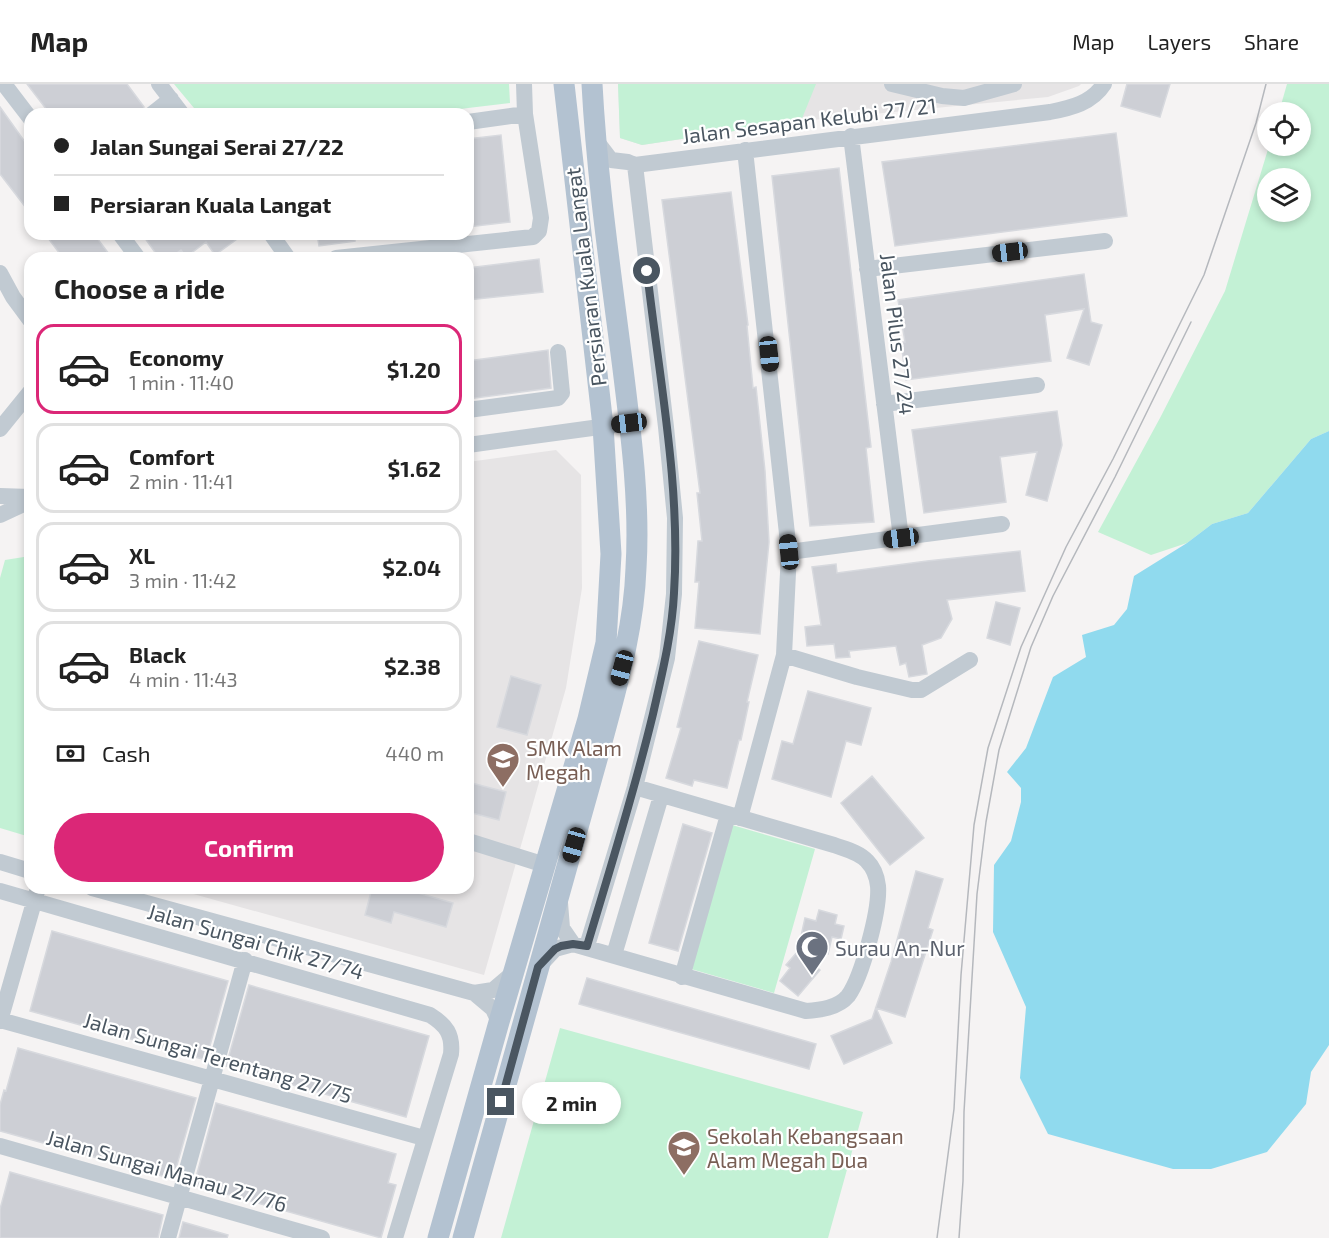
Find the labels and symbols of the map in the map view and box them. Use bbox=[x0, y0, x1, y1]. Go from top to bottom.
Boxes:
street label: Jalan Sesapan Kelubi 27/21 bbox=[680, 92, 938, 148]
street label: Persiaran Kuala Langat bbox=[559, 166, 611, 388]
car bbox=[991, 241, 1029, 263]
street label: Jalan Pilus 27/24 bbox=[876, 252, 920, 416]
route start bbox=[633, 257, 660, 284]
car bbox=[758, 335, 780, 373]
car bbox=[610, 412, 648, 434]
car bbox=[882, 527, 920, 549]
car bbox=[778, 533, 800, 571]
car bbox=[609, 648, 635, 688]
place label: SMK Alam Megah bbox=[526, 735, 622, 784]
school or university icon: SMK Alam Megah bbox=[485, 741, 521, 788]
car bbox=[560, 825, 588, 865]
street label: Jalan Sungai Chik 27/74 bbox=[145, 898, 367, 984]
mosque icon: Surau An-Nur bbox=[794, 929, 830, 976]
place label: Surau An-Nur bbox=[835, 935, 965, 960]
street label: Jalan Sungai Terentang 27/75 bbox=[81, 1007, 355, 1107]
callout: 2 min bbox=[522, 1081, 621, 1123]
route end bbox=[487, 1088, 514, 1115]
place label: Sekolah Kebangsaan Alam Megah Dua bbox=[707, 1123, 904, 1172]
street label: Jalan Sungai Manau 27/76 bbox=[44, 1124, 290, 1216]
school or university icon: Sekolah Kebangsaan Alam Megah Dua bbox=[666, 1129, 702, 1176]

